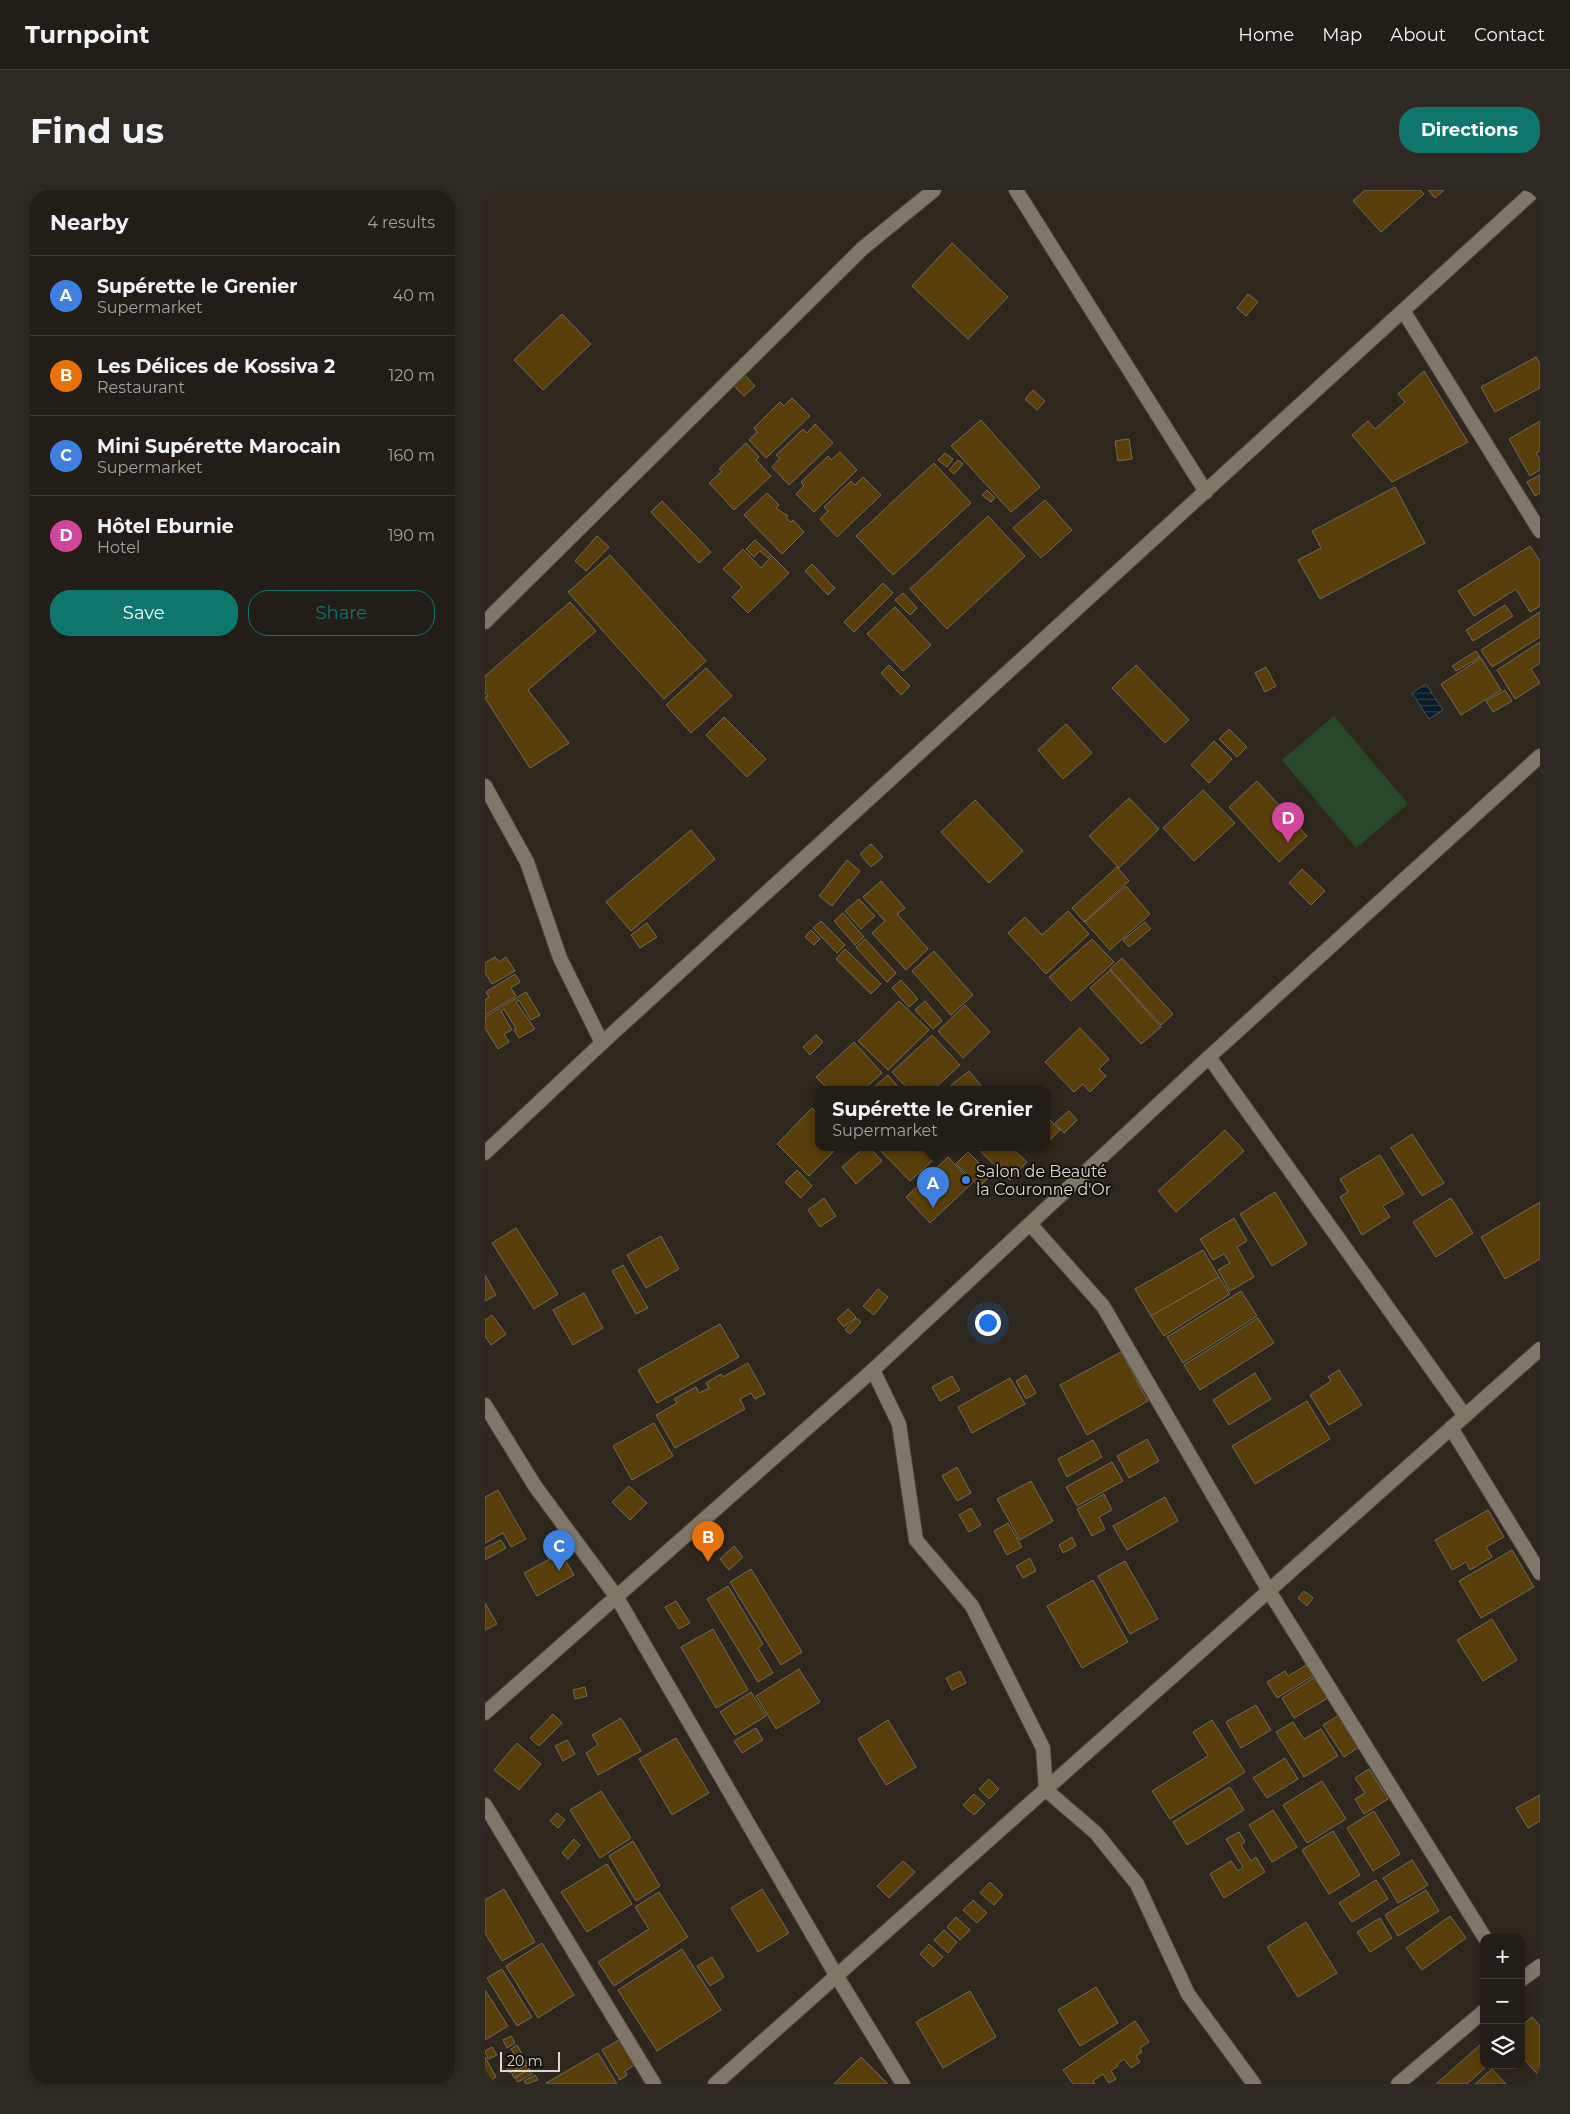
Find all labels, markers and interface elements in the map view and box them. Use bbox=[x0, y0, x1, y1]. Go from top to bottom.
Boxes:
text: Turnpoint bbox=[25, 20, 149, 49]
text: Home bbox=[1238, 24, 1294, 46]
text: Map bbox=[1322, 24, 1362, 46]
text: About bbox=[1390, 24, 1446, 46]
text: Contact bbox=[1474, 24, 1545, 46]
button: Directions bbox=[1399, 107, 1540, 153]
text: Find us bbox=[30, 109, 164, 152]
text: Nearby bbox=[50, 210, 129, 235]
text: 4 results bbox=[367, 213, 435, 232]
text: Supérette le Grenier bbox=[97, 275, 297, 298]
text: A bbox=[60, 286, 72, 305]
text: 40 m bbox=[393, 286, 435, 305]
text: Supermarket bbox=[97, 298, 203, 317]
text: Les Délices de Kossiva 2 bbox=[97, 355, 335, 378]
text: B bbox=[60, 366, 72, 385]
text: 120 m bbox=[388, 366, 435, 385]
text: Restaurant bbox=[97, 378, 185, 397]
text: Mini Supérette Marocain bbox=[97, 435, 341, 458]
text: C bbox=[60, 446, 72, 465]
text: 160 m bbox=[388, 446, 435, 465]
text: Supermarket bbox=[97, 458, 203, 477]
text: Hôtel Eburnie bbox=[97, 515, 234, 538]
text: D bbox=[59, 526, 73, 545]
text: 190 m bbox=[388, 526, 435, 545]
text: Hotel bbox=[97, 538, 140, 557]
button: Save bbox=[50, 590, 238, 636]
button: Share bbox=[248, 590, 435, 636]
pin: D bbox=[1272, 802, 1304, 843]
popup bbox=[815, 1086, 1050, 1151]
text: Supérette le Grenier bbox=[832, 1098, 1033, 1121]
text: Supermarket bbox=[832, 1121, 938, 1140]
place label: Salon de Beauté la Couronne d'Or bbox=[976, 1162, 1111, 1199]
pin: A bbox=[917, 1167, 949, 1208]
marker: Salon de Beauté la Couronne d'Or bbox=[960, 1174, 972, 1186]
your location bbox=[975, 1310, 1001, 1336]
pin: B bbox=[692, 1521, 724, 1562]
pin: C bbox=[543, 1530, 575, 1571]
map controls bbox=[1480, 1934, 1525, 2069]
button: + bbox=[1480, 1934, 1525, 1979]
button: − bbox=[1480, 1979, 1525, 2024]
button: layers bbox=[1480, 2024, 1525, 2069]
scale bar bbox=[500, 2049, 560, 2072]
text: 20 m bbox=[507, 2052, 543, 2070]

